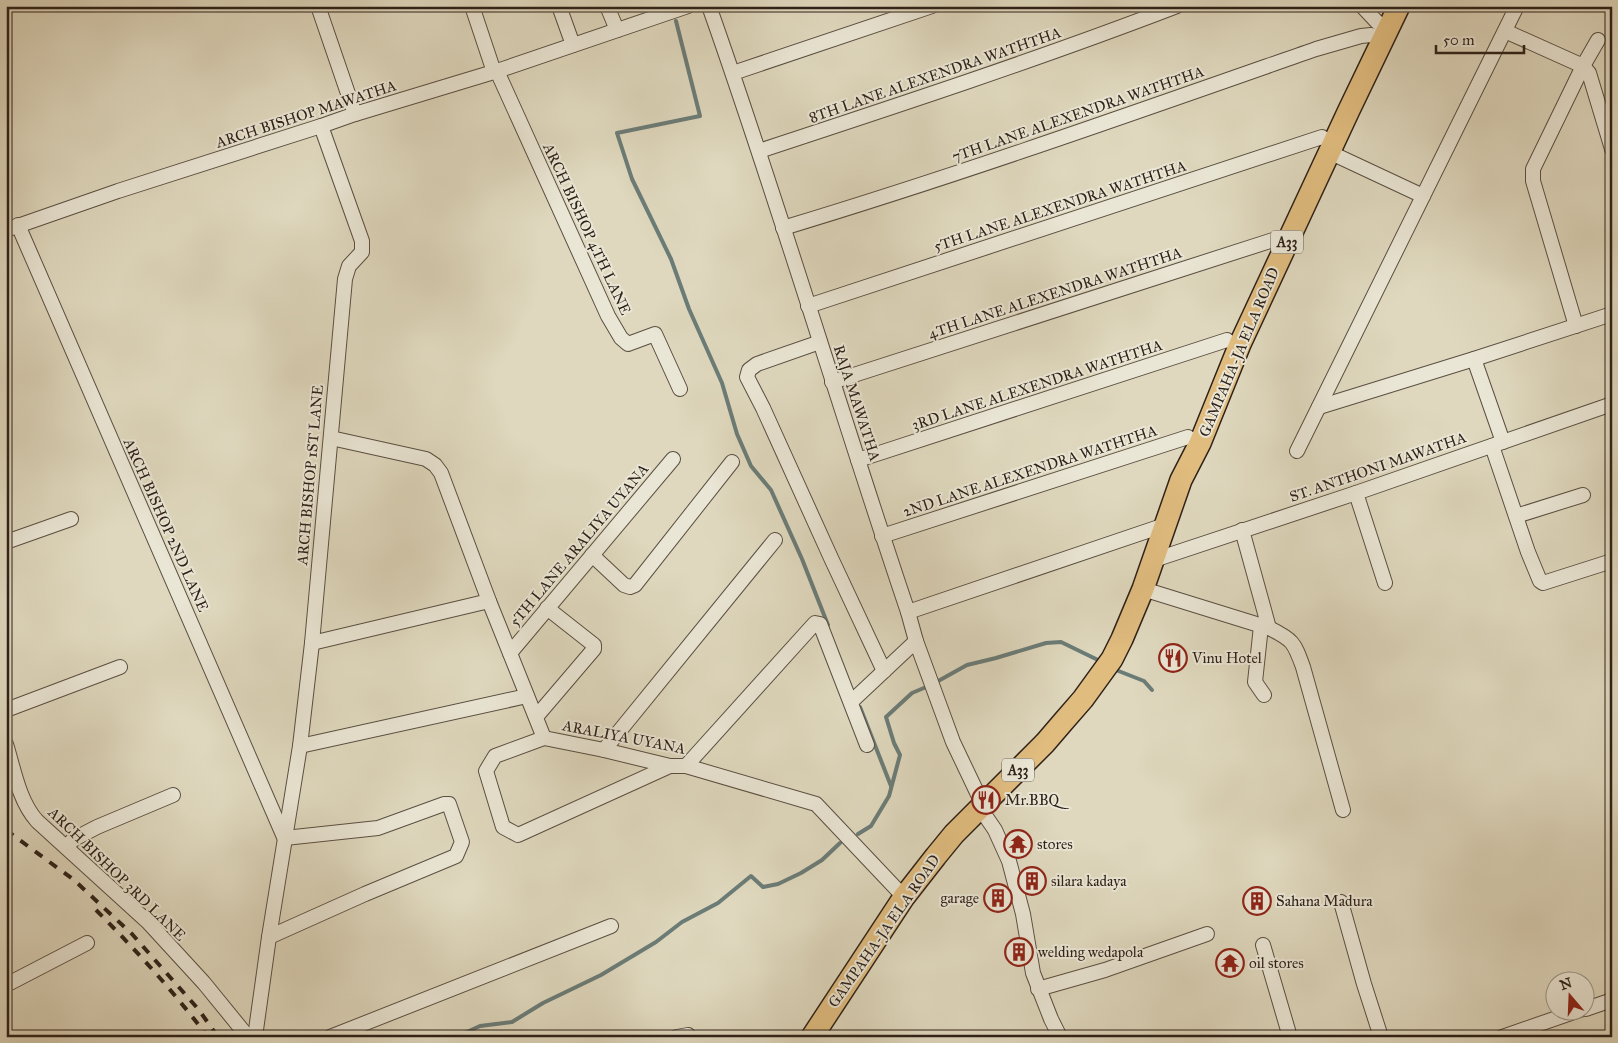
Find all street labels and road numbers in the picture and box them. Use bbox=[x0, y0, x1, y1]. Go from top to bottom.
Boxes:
street label: 8TH LANE ALEXENDRA WATHTHA bbox=[807, 23, 1063, 127]
street label: 7TH LANE ALEXENDRA WATHTHA bbox=[950, 62, 1206, 166]
street label: ARCH BISHOP MAWATHA bbox=[212, 76, 399, 152]
street label: ARCH BISHOP 4TH LANE bbox=[539, 139, 635, 318]
street label: 5TH LANE ALEXENDRA WATHTHA bbox=[932, 157, 1188, 255]
road number: A33 bbox=[1271, 230, 1303, 253]
street label: 4TH LANE ALEXENDRA WATHTHA bbox=[926, 243, 1184, 343]
street label: GAMPAHA-JA ELA ROAD bbox=[1195, 264, 1284, 440]
street label: 3RD LANE ALEXENDRA WATHTHA bbox=[909, 336, 1165, 434]
street label: RAJA MAWATHA bbox=[829, 343, 884, 464]
street label: ARCH BISHOP 1ST LANE bbox=[293, 384, 327, 567]
street label: 2ND LANE ALEXENDRA WATHTHA bbox=[901, 421, 1159, 521]
street label: ST. ANTHONI MAWATHA bbox=[1287, 428, 1469, 506]
street label: ARCH BISHOP 2ND LANE bbox=[119, 435, 213, 615]
street label: 5TH LANE ARALIYA UYANA bbox=[506, 460, 652, 630]
street label: ARALIYA UYANA bbox=[560, 716, 687, 758]
road number: A33 bbox=[1002, 758, 1034, 782]
street label: ARCH BISHOP 3RD LANE bbox=[44, 803, 190, 945]
street label: GAMPAHA-JA ELA ROAD bbox=[824, 851, 945, 1011]

